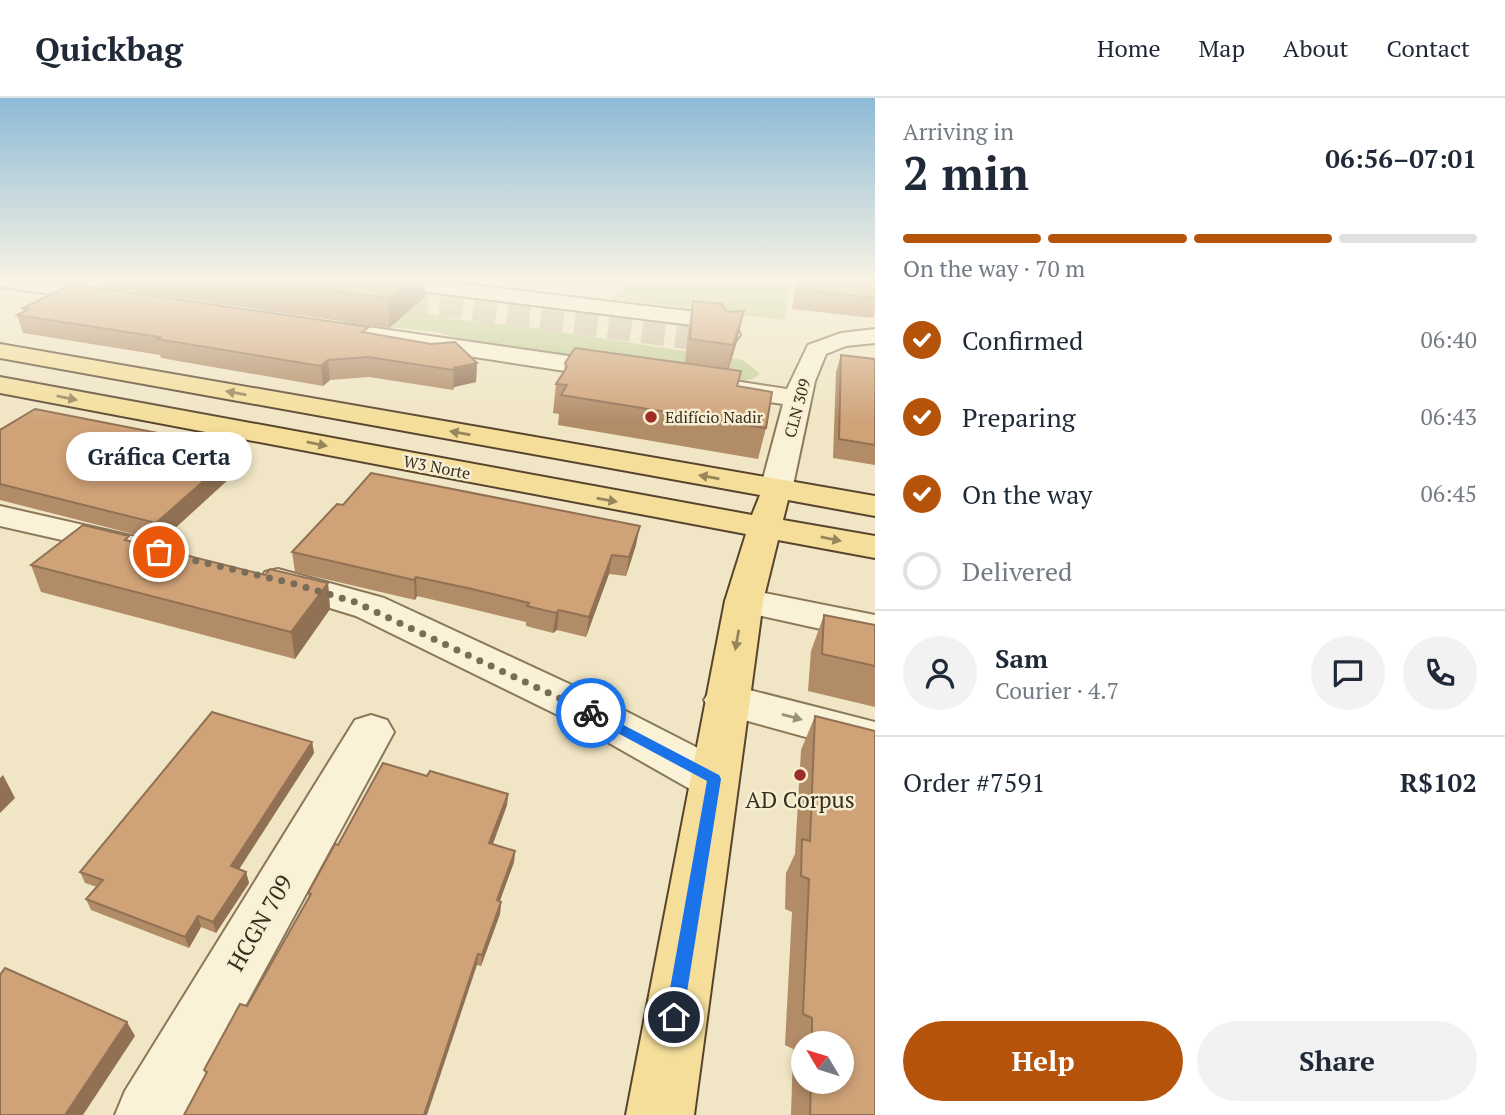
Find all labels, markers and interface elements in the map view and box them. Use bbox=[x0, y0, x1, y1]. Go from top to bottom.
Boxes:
text: Quickbag bbox=[35, 27, 183, 70]
text: Home bbox=[1097, 32, 1161, 64]
text: Map bbox=[1199, 32, 1245, 64]
text: About bbox=[1283, 32, 1349, 64]
text: Contact bbox=[1387, 32, 1470, 64]
text: Arriving in bbox=[903, 116, 1014, 147]
text: 06:56–07:01 bbox=[1325, 141, 1477, 175]
text: 2 min bbox=[903, 142, 1029, 203]
text: On the way · 70 m bbox=[903, 253, 1085, 284]
icon: check bbox=[903, 321, 941, 359]
text: Confirmed bbox=[962, 323, 1083, 357]
text: 06:40 bbox=[1420, 324, 1477, 355]
street label: CLN 309 bbox=[779, 376, 815, 440]
one-way arrow bbox=[225, 388, 247, 399]
one-way arrow bbox=[56, 392, 78, 403]
icon: check bbox=[903, 398, 941, 436]
text: Preparing bbox=[962, 400, 1075, 434]
text: 06:43 bbox=[1420, 401, 1477, 432]
place label: Edifício Nadir bbox=[665, 406, 764, 428]
marker: Edifício Nadir bbox=[643, 409, 659, 425]
one-way arrow bbox=[449, 428, 471, 439]
callout: Gráfica Certa bbox=[66, 433, 252, 482]
one-way arrow bbox=[306, 439, 328, 450]
text: Gráfica Certa bbox=[87, 441, 231, 472]
street label: W3 Norte bbox=[401, 450, 473, 484]
one-way arrow bbox=[697, 472, 719, 483]
icon: check bbox=[903, 475, 941, 513]
text: On the way bbox=[962, 477, 1093, 511]
text: 06:45 bbox=[1420, 478, 1477, 509]
one-way arrow bbox=[596, 494, 618, 505]
pin bbox=[129, 522, 189, 582]
icon: bag bbox=[140, 533, 178, 571]
one-way arrow bbox=[820, 533, 842, 544]
text: Delivered bbox=[962, 554, 1072, 588]
one-way arrow bbox=[731, 629, 742, 651]
button: person bbox=[903, 636, 977, 710]
button: chat bbox=[1311, 636, 1385, 710]
button: phone bbox=[1403, 636, 1477, 710]
text: Sam bbox=[995, 641, 1048, 675]
text: Courier · 4.7 bbox=[995, 675, 1119, 706]
courier bbox=[556, 678, 626, 748]
icon: bike bbox=[572, 694, 610, 732]
one-way arrow bbox=[781, 712, 803, 723]
text: Order #7591 bbox=[903, 765, 1045, 799]
text: R$102 bbox=[1400, 765, 1477, 799]
marker: AD Corpus bbox=[792, 767, 808, 783]
place label: AD Corpus bbox=[745, 784, 855, 815]
street label: HCGN 709 bbox=[220, 869, 299, 976]
pin bbox=[644, 987, 704, 1047]
icon: home bbox=[655, 998, 693, 1036]
button: Help bbox=[903, 1021, 1183, 1101]
button: Share bbox=[1197, 1021, 1477, 1101]
north arrow bbox=[791, 1031, 854, 1094]
map controls bbox=[791, 1031, 854, 1094]

